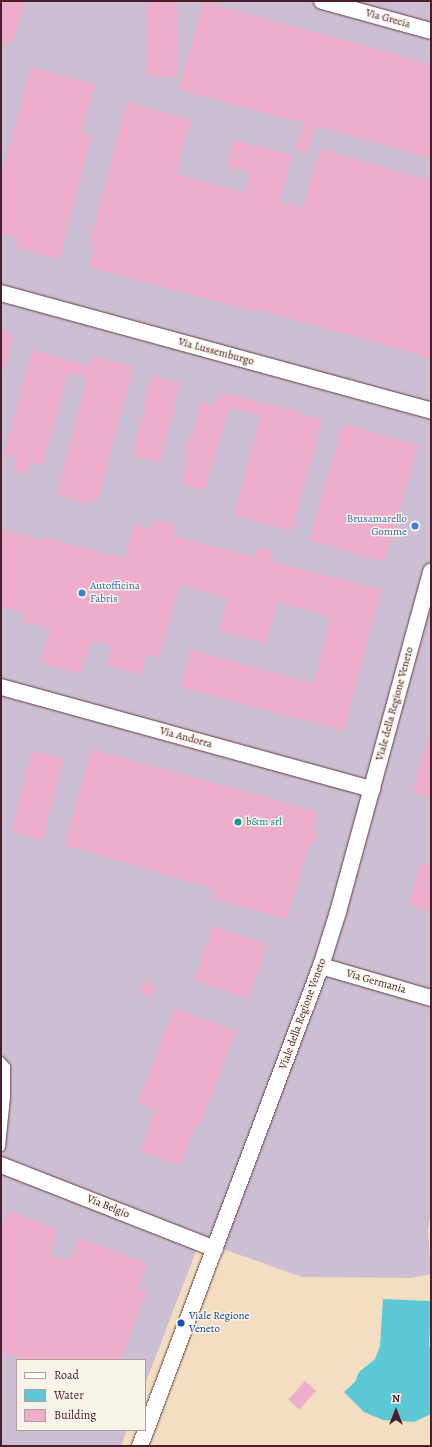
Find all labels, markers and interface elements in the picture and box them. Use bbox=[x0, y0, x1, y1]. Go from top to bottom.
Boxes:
street label: Via Grecia bbox=[364, 7, 412, 31]
street label: Via Lussemburgo bbox=[177, 336, 255, 368]
place label: Brusamarello Gomme bbox=[347, 513, 407, 539]
marker: Brusamarello Gomme bbox=[410, 521, 420, 531]
place label: Autofficina Fabris bbox=[90, 580, 140, 606]
marker: Autofficina Fabris bbox=[77, 588, 87, 598]
street label: Viale della Regione Veneto bbox=[373, 646, 417, 762]
street label: Via Andorra bbox=[158, 725, 214, 751]
place label: b&m srl bbox=[246, 815, 282, 829]
marker: b&m srl bbox=[233, 817, 243, 827]
street label: Viale della Regione Veneto bbox=[277, 957, 329, 1071]
street label: Via Germania bbox=[345, 967, 407, 997]
street label: Via Belgio bbox=[85, 1192, 131, 1222]
place label: Viale Regione Veneto bbox=[189, 1310, 250, 1336]
marker: Viale Regione Veneto bbox=[176, 1318, 186, 1328]
legend bbox=[16, 1359, 146, 1431]
text: Road bbox=[54, 1367, 79, 1383]
text: Water bbox=[54, 1387, 84, 1403]
north arrow bbox=[376, 1391, 416, 1431]
text: N bbox=[392, 1391, 400, 1406]
text: Building bbox=[54, 1407, 96, 1423]

